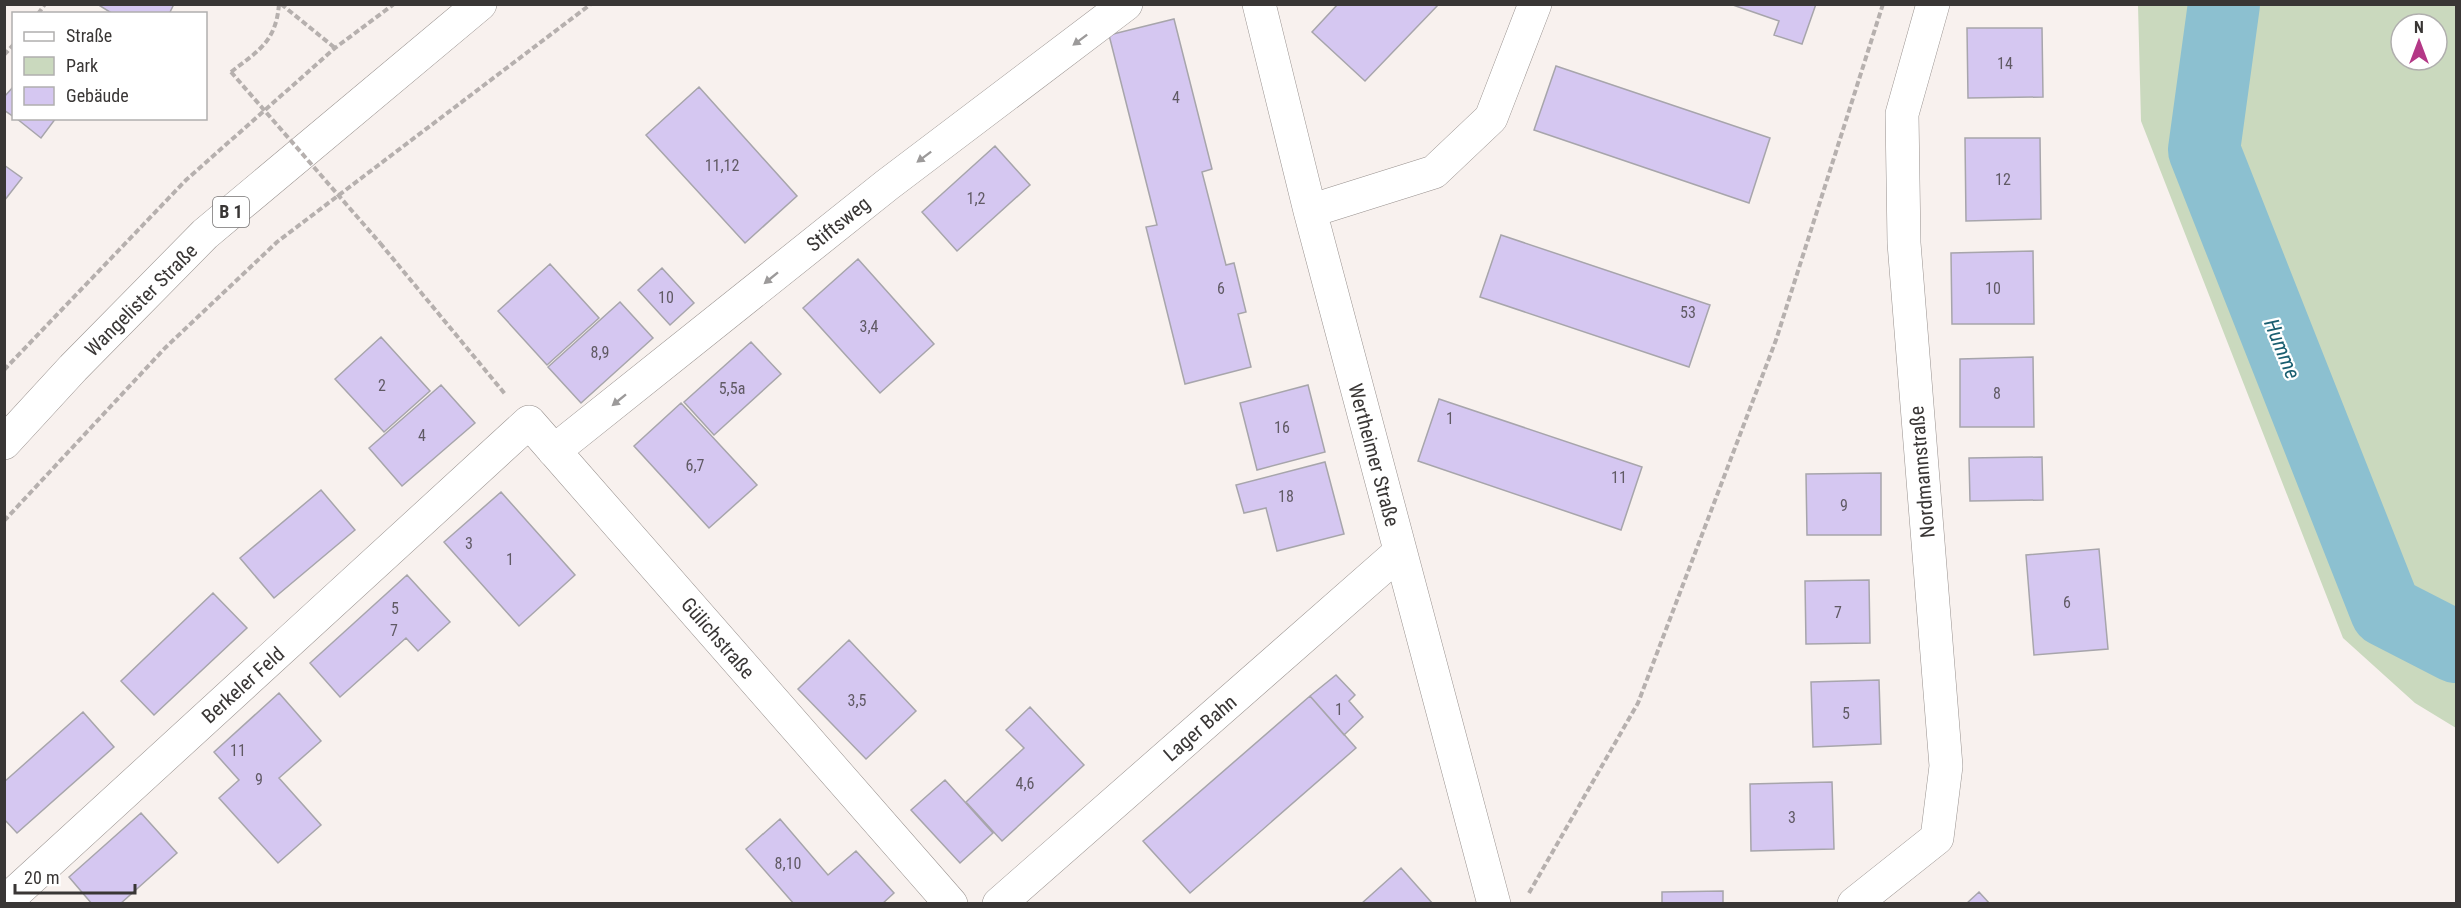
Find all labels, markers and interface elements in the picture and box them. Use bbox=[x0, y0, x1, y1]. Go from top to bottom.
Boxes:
legend bbox=[12, 12, 207, 120]
north arrow bbox=[2389, 12, 2449, 72]
text: N bbox=[2414, 18, 2424, 37]
text: Straße bbox=[66, 25, 112, 46]
one-way arrow bbox=[1072, 33, 1087, 45]
house number: 14 bbox=[1997, 54, 2013, 73]
text: Park bbox=[66, 55, 98, 76]
text: Gebäude bbox=[66, 85, 129, 106]
house number: 4 bbox=[1172, 88, 1180, 107]
one-way arrow bbox=[916, 151, 932, 163]
house number: 11,12 bbox=[705, 156, 739, 175]
house number: 12 bbox=[1995, 170, 2011, 189]
house number: 1,2 bbox=[967, 189, 986, 208]
street label: Stiftsweg bbox=[802, 191, 874, 257]
road number: B 1 bbox=[213, 197, 249, 227]
street label: Wangelister Straße bbox=[80, 239, 202, 361]
one-way arrow bbox=[763, 271, 779, 284]
house number: 6 bbox=[1217, 279, 1225, 298]
house number: 10 bbox=[1985, 279, 2001, 298]
house number: 10 bbox=[658, 288, 674, 307]
house number: 53 bbox=[1680, 303, 1696, 322]
water label: Humme bbox=[2259, 315, 2305, 383]
house number: 3,4 bbox=[860, 317, 879, 336]
house number: 8,9 bbox=[591, 343, 609, 362]
house number: 2 bbox=[378, 376, 386, 395]
house number: 5,5a bbox=[719, 379, 745, 398]
street label: Wertheimer Straße bbox=[1343, 381, 1405, 529]
house number: 8 bbox=[1993, 384, 2001, 403]
one-way arrow bbox=[611, 393, 626, 405]
street label: Nordmannstraße bbox=[1904, 405, 1940, 539]
house number: 1 bbox=[1446, 409, 1454, 428]
house number: 16 bbox=[1274, 418, 1290, 437]
house number: 4 bbox=[418, 426, 426, 445]
house number: 6,7 bbox=[686, 456, 705, 475]
house number: 11 bbox=[1611, 468, 1627, 487]
house number: 18 bbox=[1278, 487, 1294, 506]
house number: 9 bbox=[1840, 496, 1848, 515]
house number: 3 bbox=[465, 534, 473, 553]
house number: 1 bbox=[506, 550, 514, 569]
street label: Gülichstraße bbox=[676, 593, 760, 683]
house number: 6 bbox=[2063, 593, 2071, 612]
house number: 5 bbox=[391, 599, 399, 618]
house number: 7 bbox=[1834, 603, 1842, 622]
house number: 7 bbox=[390, 621, 398, 640]
street label: Berkeler Feld bbox=[197, 642, 289, 728]
street label: Lager Bahn bbox=[1159, 690, 1241, 766]
house number: 3,5 bbox=[848, 691, 867, 710]
house number: 1 bbox=[1335, 700, 1343, 719]
house number: 5 bbox=[1842, 704, 1850, 723]
house number: 11 bbox=[230, 741, 246, 760]
house number: 9 bbox=[255, 770, 263, 789]
house number: 4,6 bbox=[1016, 774, 1035, 793]
house number: 3 bbox=[1788, 808, 1796, 827]
house number: 8,10 bbox=[775, 854, 801, 873]
scale bar bbox=[15, 857, 135, 895]
text: 20 m bbox=[24, 867, 59, 888]

